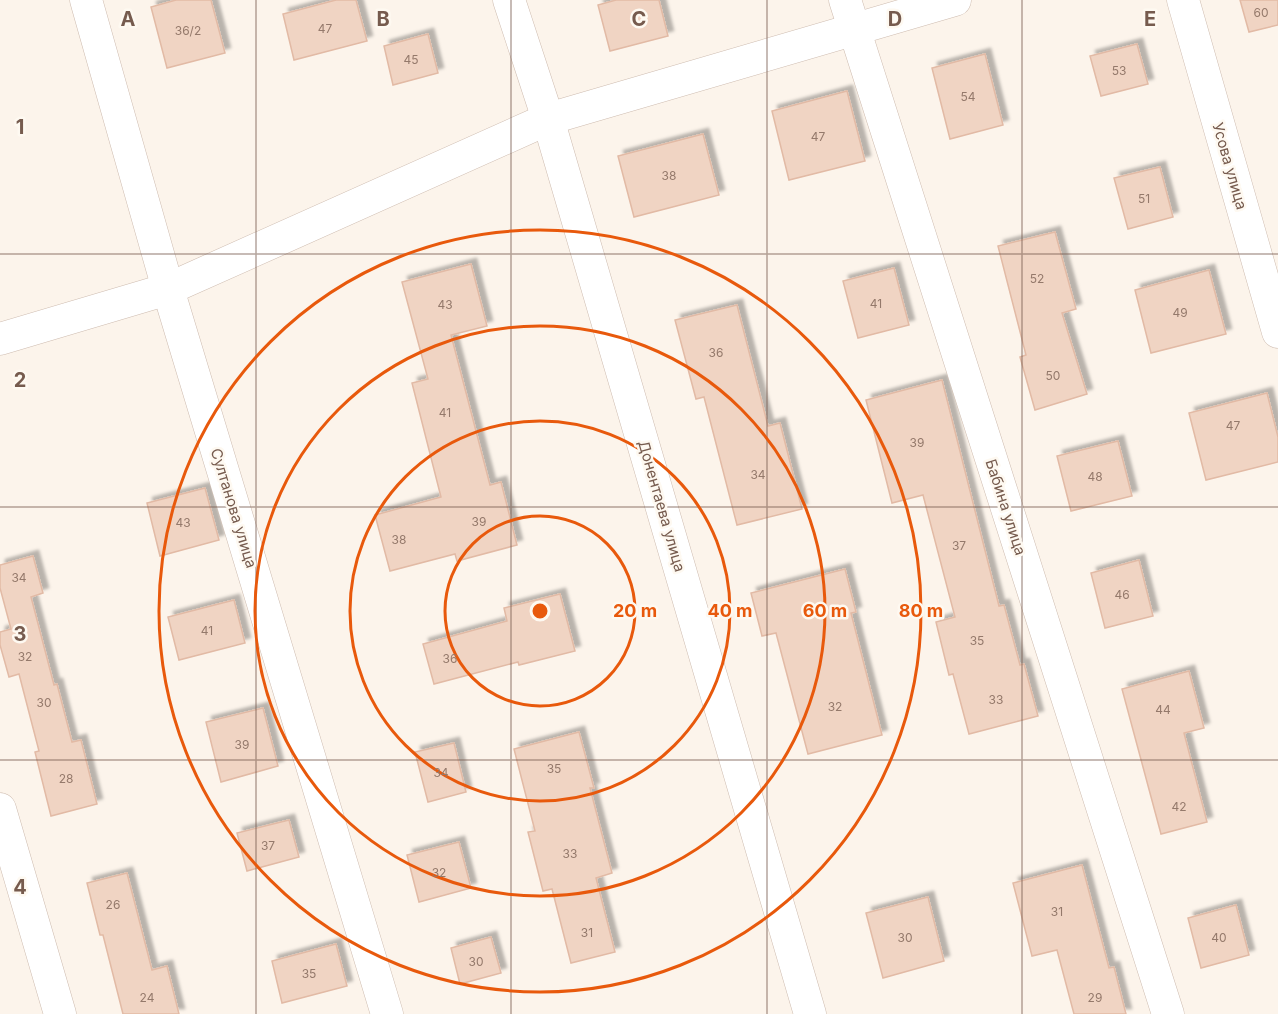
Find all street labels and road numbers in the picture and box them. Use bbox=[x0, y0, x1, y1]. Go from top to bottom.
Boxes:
street label: Усова улица bbox=[1209, 120, 1251, 212]
street label: Донентаева улица bbox=[634, 438, 690, 574]
street label: Султанова улица bbox=[207, 446, 261, 570]
street label: Бабина улица bbox=[982, 457, 1030, 557]

